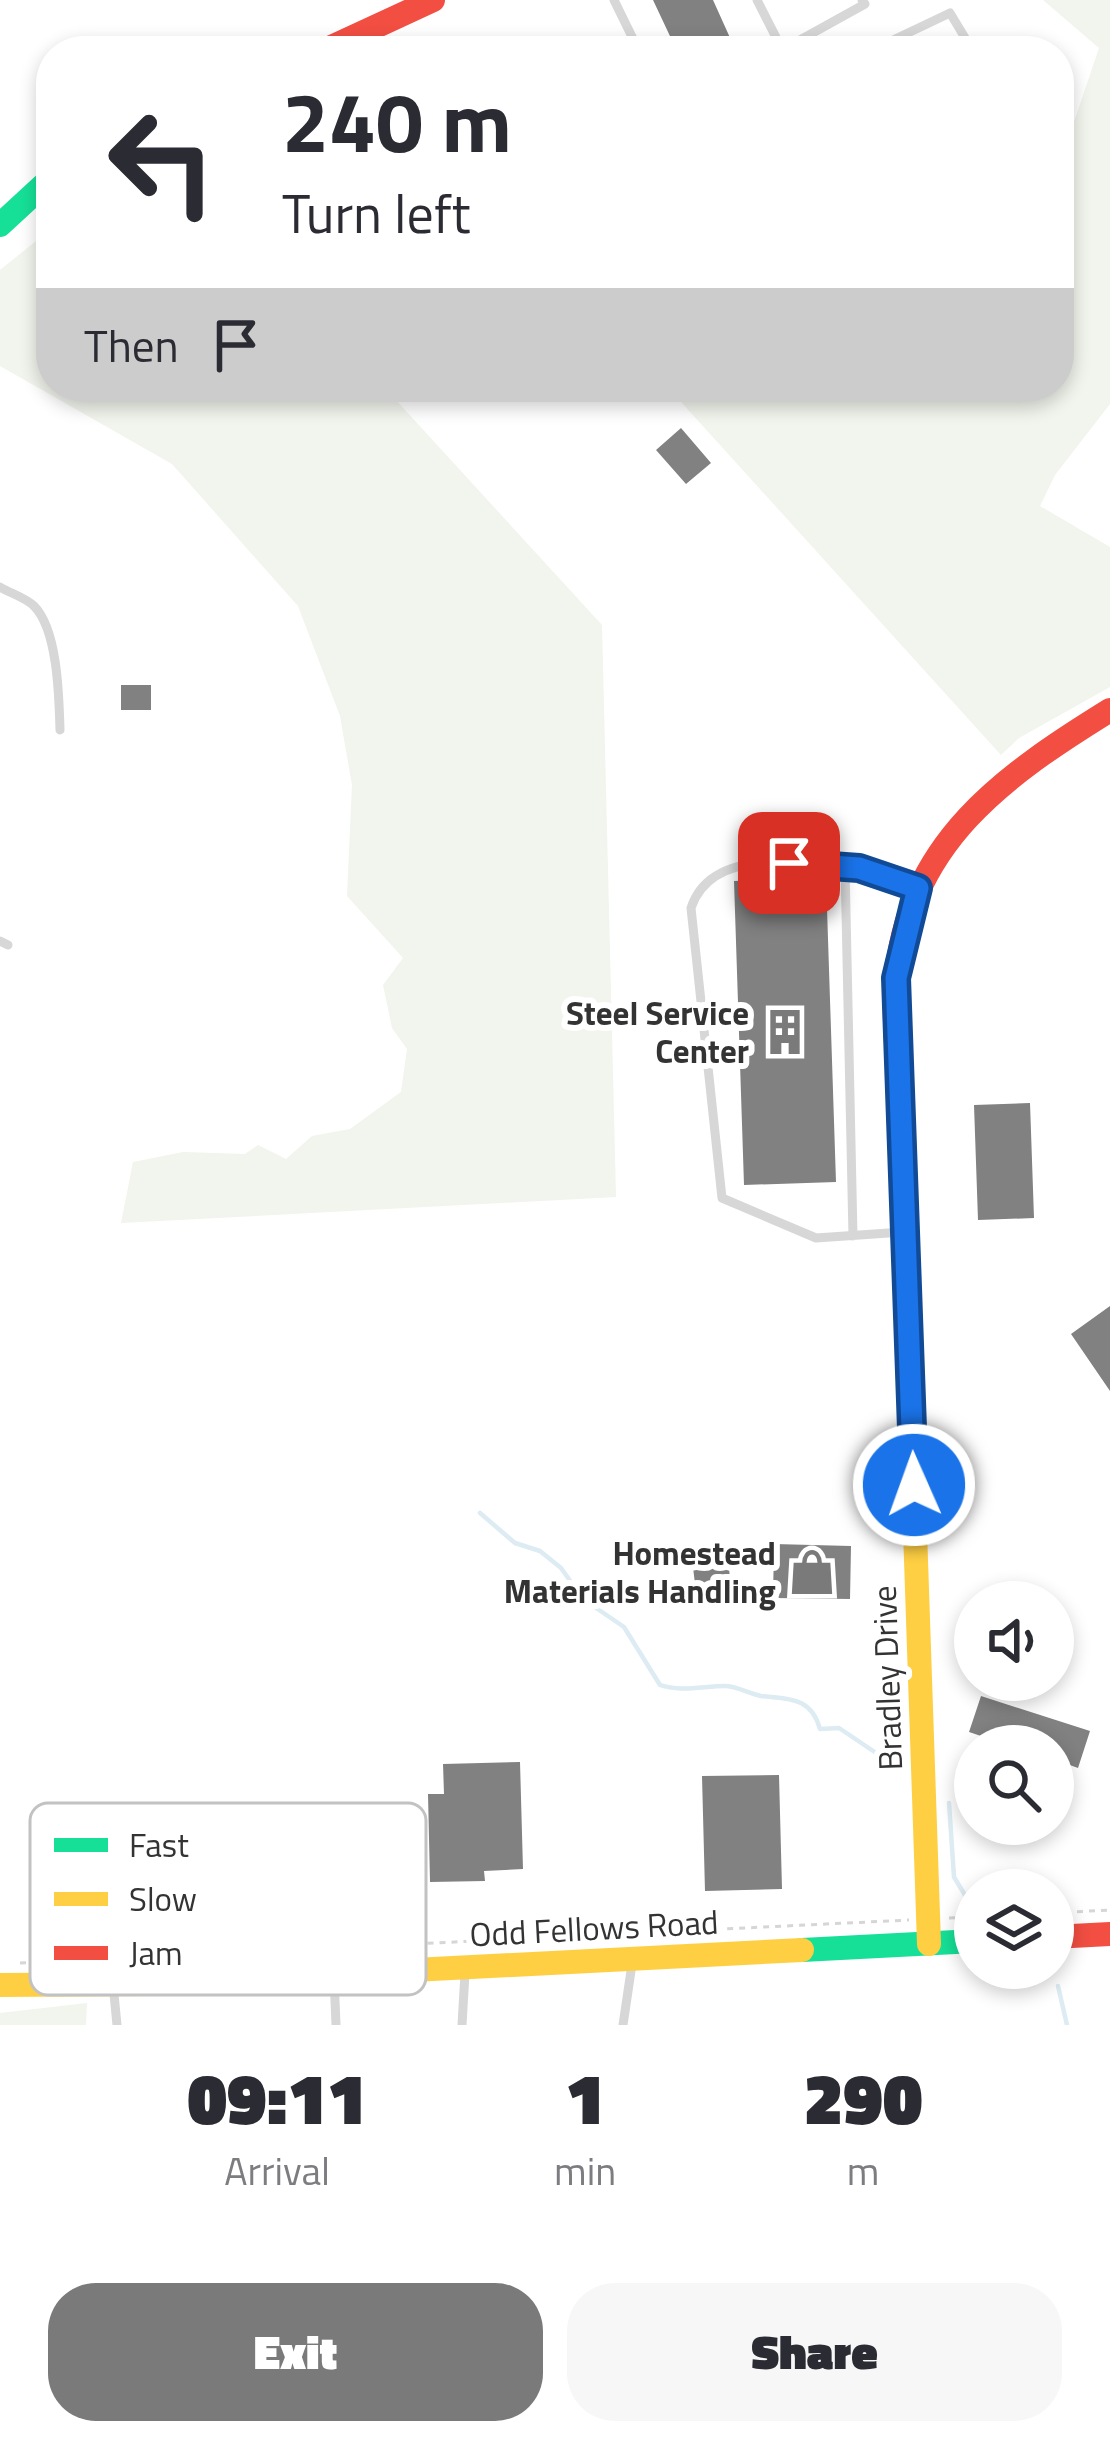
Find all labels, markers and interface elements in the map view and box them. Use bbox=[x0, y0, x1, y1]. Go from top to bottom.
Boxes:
text: 240 m bbox=[282, 57, 512, 185]
icon: left bbox=[84, 84, 240, 240]
text: Turn left bbox=[282, 172, 471, 254]
text: Then bbox=[84, 311, 179, 379]
icon: arrive bbox=[203, 312, 269, 378]
pin bbox=[738, 812, 840, 914]
icon: arrive bbox=[756, 830, 822, 896]
place label: Steel Service Center bbox=[566, 988, 749, 1076]
building icon: Steel Service Center bbox=[760, 1007, 810, 1057]
position arrow bbox=[851, 1422, 977, 1548]
place label: Homestead Materials Handling bbox=[504, 1528, 776, 1616]
shop icon: Homestead Materials Handling bbox=[787, 1547, 837, 1597]
map controls bbox=[954, 1581, 1074, 1989]
button: sound bbox=[954, 1581, 1074, 1701]
street label: Bradley Drive bbox=[859, 1585, 915, 1771]
button: search bbox=[954, 1725, 1074, 1845]
legend bbox=[30, 1803, 426, 1995]
text: Fast bbox=[129, 1820, 189, 1870]
button: layers bbox=[954, 1869, 1074, 1989]
text: Slow bbox=[129, 1874, 197, 1924]
street label: Odd Fellows Road bbox=[468, 1897, 720, 1959]
text: Jam bbox=[129, 1928, 183, 1978]
text: 09:11 bbox=[187, 2042, 367, 2152]
text: 1 bbox=[565, 2042, 605, 2152]
text: 290 bbox=[804, 2042, 923, 2152]
text: Arrival bbox=[224, 2141, 330, 2200]
text: min bbox=[554, 2141, 616, 2200]
text: m bbox=[847, 2141, 879, 2200]
button: Exit bbox=[48, 2283, 543, 2421]
button: Share bbox=[567, 2283, 1062, 2421]

